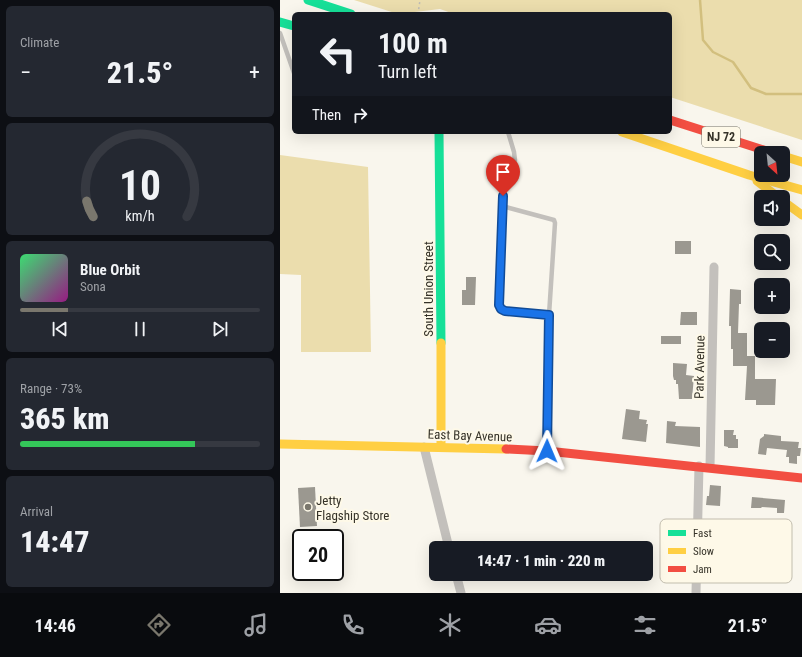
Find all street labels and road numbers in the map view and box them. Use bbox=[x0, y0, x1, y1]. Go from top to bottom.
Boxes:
road number: NJ 72 bbox=[702, 127, 740, 147]
street label: South Union Street bbox=[421, 241, 436, 337]
street label: Park Avenue bbox=[691, 335, 708, 399]
street label: East Bay Avenue bbox=[427, 427, 512, 444]

